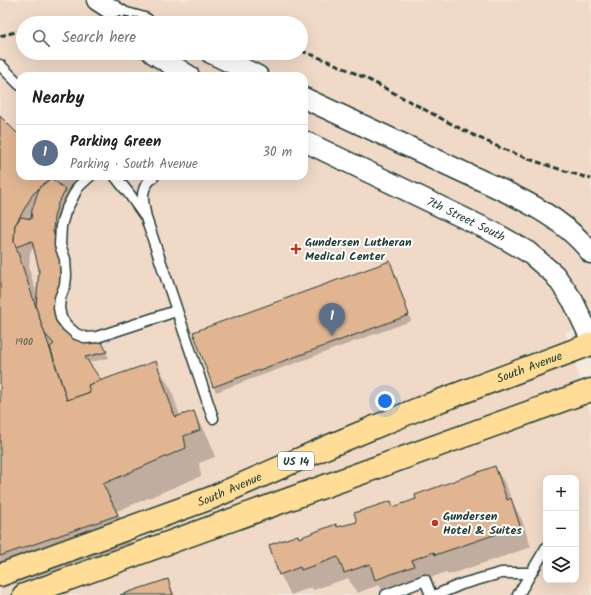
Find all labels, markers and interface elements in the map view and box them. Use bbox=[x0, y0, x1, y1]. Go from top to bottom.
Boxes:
search box bbox=[16, 16, 308, 60]
text: Search here bbox=[62, 26, 136, 50]
icon: search bbox=[30, 27, 52, 49]
text: Nearby bbox=[32, 85, 84, 112]
text: Parking Green bbox=[70, 130, 161, 154]
text: 1 bbox=[43, 142, 47, 163]
text: 30 m bbox=[263, 142, 292, 163]
text: Parking · South Avenue bbox=[70, 154, 198, 175]
street label: 7th Street South bbox=[423, 192, 509, 247]
place label: Gundersen Lutheran Medical Center bbox=[305, 233, 412, 266]
marker: Gundersen Lutheran Medical Center bbox=[290, 243, 302, 255]
pin: 1 bbox=[319, 303, 345, 336]
house number: 1900 bbox=[15, 334, 33, 350]
street label: South Avenue bbox=[494, 346, 566, 389]
your location bbox=[375, 391, 395, 411]
road number: US 14 bbox=[278, 452, 314, 470]
street label: South Avenue bbox=[195, 467, 266, 512]
map controls bbox=[543, 475, 579, 583]
button: + bbox=[543, 475, 579, 511]
place label: Gundersen Hotel & Suites bbox=[443, 507, 522, 540]
button: − bbox=[543, 511, 579, 547]
marker: Gundersen Hotel & Suites bbox=[430, 518, 440, 528]
button: layers bbox=[543, 547, 579, 583]

